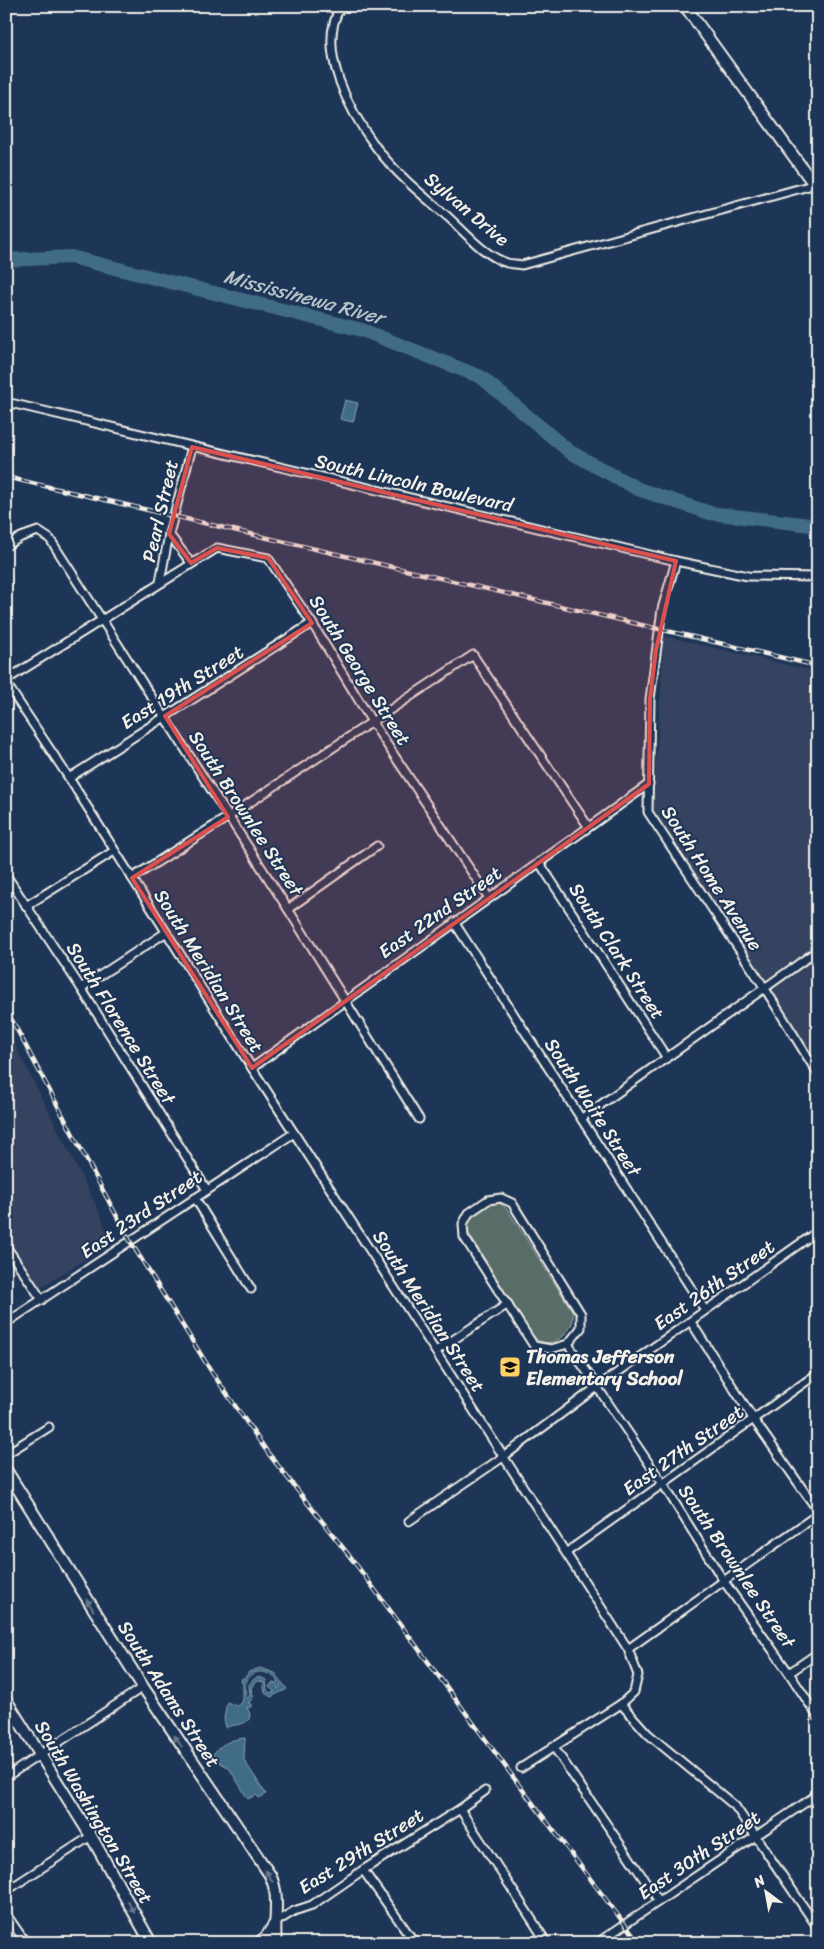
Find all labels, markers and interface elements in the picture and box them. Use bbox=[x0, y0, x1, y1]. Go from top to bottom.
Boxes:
street label: Sylvan Drive bbox=[417, 163, 517, 255]
water label: Mississinewa River bbox=[220, 259, 392, 336]
street label: South Lincoln Boulevard bbox=[312, 444, 518, 522]
street label: Pearl Street bbox=[132, 457, 188, 565]
street label: South George Street bbox=[300, 588, 420, 752]
street label: East 19th Street bbox=[114, 636, 250, 738]
street label: South Brownlee Street bbox=[180, 723, 313, 904]
street label: South Home Avenue bbox=[652, 798, 772, 958]
street label: East 22nd Street bbox=[371, 857, 509, 967]
street label: South Clark Street bbox=[560, 876, 674, 1026]
street label: South Meridian Street bbox=[145, 882, 273, 1060]
street label: South Florence Street bbox=[58, 935, 185, 1112]
street label: South Waite Street bbox=[536, 1031, 651, 1184]
street label: East 23rd Street bbox=[73, 1161, 209, 1267]
street label: South Meridian Street bbox=[364, 1223, 494, 1399]
street label: East 26th Street bbox=[646, 1231, 782, 1339]
place label: Thomas Jefferson Elementary School bbox=[526, 1340, 683, 1395]
school or university icon: Thomas Jefferson Elementary School bbox=[498, 1355, 522, 1379]
street label: East 27th Street bbox=[615, 1396, 751, 1504]
street label: South Brownlee Street bbox=[670, 1477, 805, 1656]
one-way arrow bbox=[86, 1598, 95, 1611]
street label: South Adams Street bbox=[109, 1614, 229, 1774]
street label: South Washington Street bbox=[26, 1714, 162, 1910]
one-way arrow bbox=[174, 1734, 183, 1748]
street label: East 29th Street bbox=[292, 1799, 430, 1903]
street label: East 30th Street bbox=[631, 1801, 767, 1909]
north arrow bbox=[742, 1866, 792, 1916]
text: N bbox=[748, 1868, 770, 1895]
one-way arrow bbox=[265, 1869, 274, 1882]
one-way arrow bbox=[127, 1899, 135, 1914]

